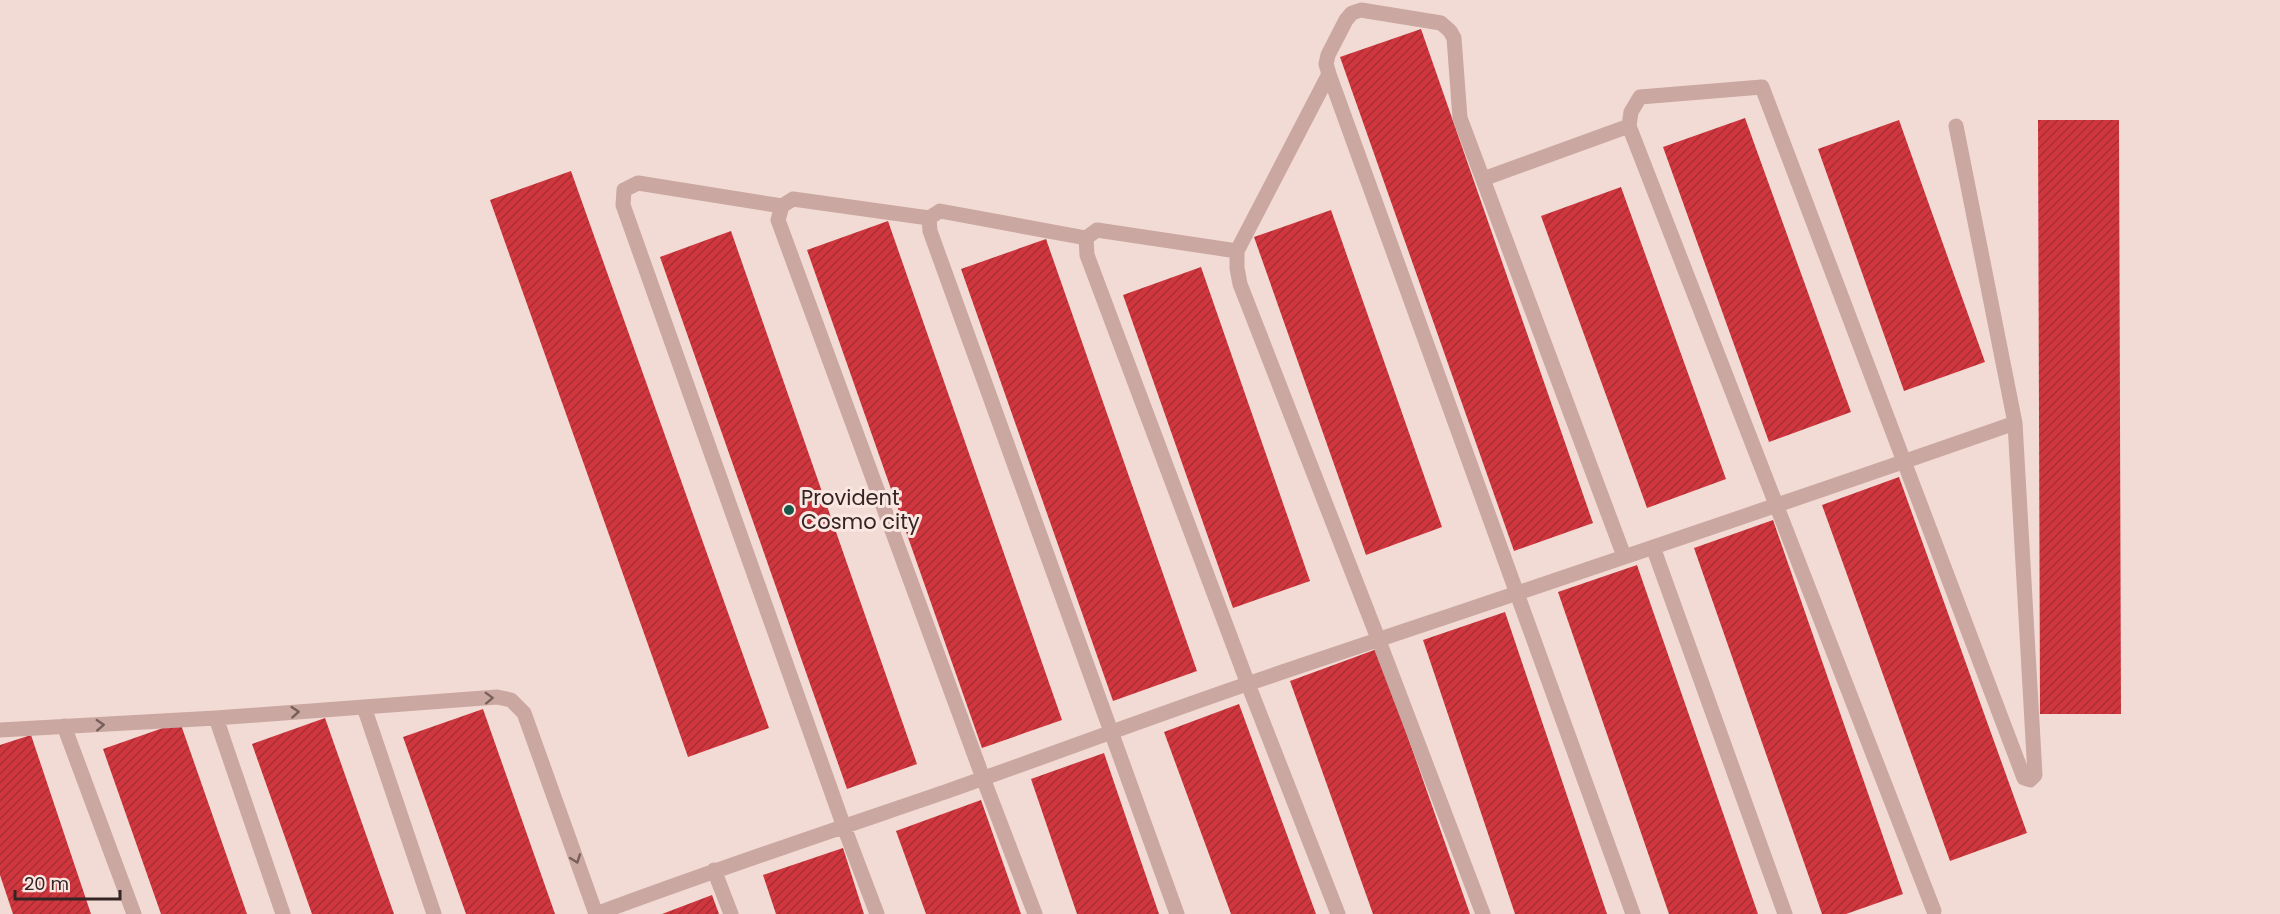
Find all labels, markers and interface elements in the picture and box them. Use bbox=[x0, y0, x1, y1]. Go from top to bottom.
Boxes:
place label: Provident Cosmo city bbox=[801, 483, 920, 536]
marker: Provident Cosmo city bbox=[782, 503, 796, 517]
one-way arrow bbox=[485, 692, 494, 705]
one-way arrow bbox=[290, 706, 299, 719]
one-way arrow bbox=[96, 718, 105, 731]
one-way arrow bbox=[569, 853, 581, 864]
scale bar bbox=[15, 863, 120, 901]
text: 20 m bbox=[24, 871, 69, 896]

